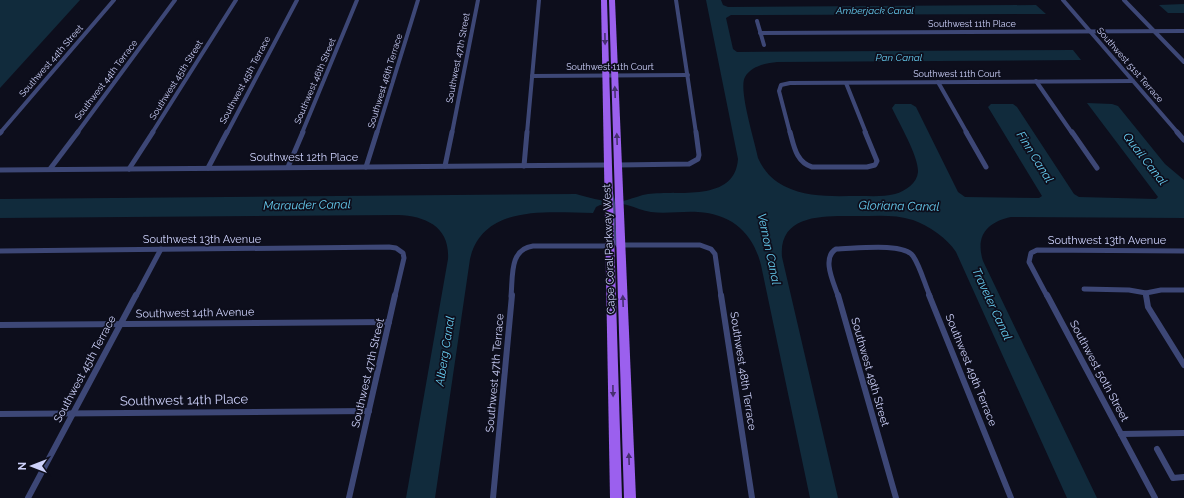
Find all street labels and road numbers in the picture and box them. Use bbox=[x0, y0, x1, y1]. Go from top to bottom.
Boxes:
street label: Southwest 47th Street bbox=[444, 12, 472, 104]
street label: Southwest 11th Place bbox=[928, 19, 1017, 29]
street label: Southwest 44th Street bbox=[17, 23, 85, 99]
street label: Southwest 51st Terrace bbox=[1095, 26, 1166, 105]
street label: Southwest 46th Terrace bbox=[366, 32, 404, 129]
street label: Southwest 45th Terrace bbox=[218, 34, 273, 125]
street label: Southwest 44th Terrace bbox=[73, 37, 140, 122]
street label: Southwest 46th Street bbox=[292, 37, 338, 125]
street label: Southwest 45th Street bbox=[147, 38, 205, 122]
street label: Southwest 11th Court bbox=[566, 62, 654, 72]
street label: Southwest 11th Court bbox=[913, 69, 1001, 79]
street label: Southwest 12th Place bbox=[250, 151, 359, 164]
street label: Cape Coral Parkway West bbox=[600, 183, 618, 314]
street label: Southwest 13th Avenue bbox=[143, 233, 262, 246]
street label: Southwest 13th Avenue bbox=[1048, 234, 1167, 247]
street label: Southwest 14th Avenue bbox=[136, 305, 255, 321]
street label: Southwest 48th Terrace bbox=[727, 311, 759, 432]
street label: Southwest 49th Terrace bbox=[943, 312, 1000, 428]
street label: Southwest 45th Terrace bbox=[51, 313, 119, 425]
street label: Southwest 47th Terrace bbox=[483, 313, 507, 433]
street label: Southwest 49th Street bbox=[848, 316, 892, 428]
street label: Southwest 47th Street bbox=[349, 317, 387, 429]
street label: Southwest 50th Street bbox=[1067, 318, 1131, 424]
street label: Southwest 14th Place bbox=[120, 391, 249, 409]

